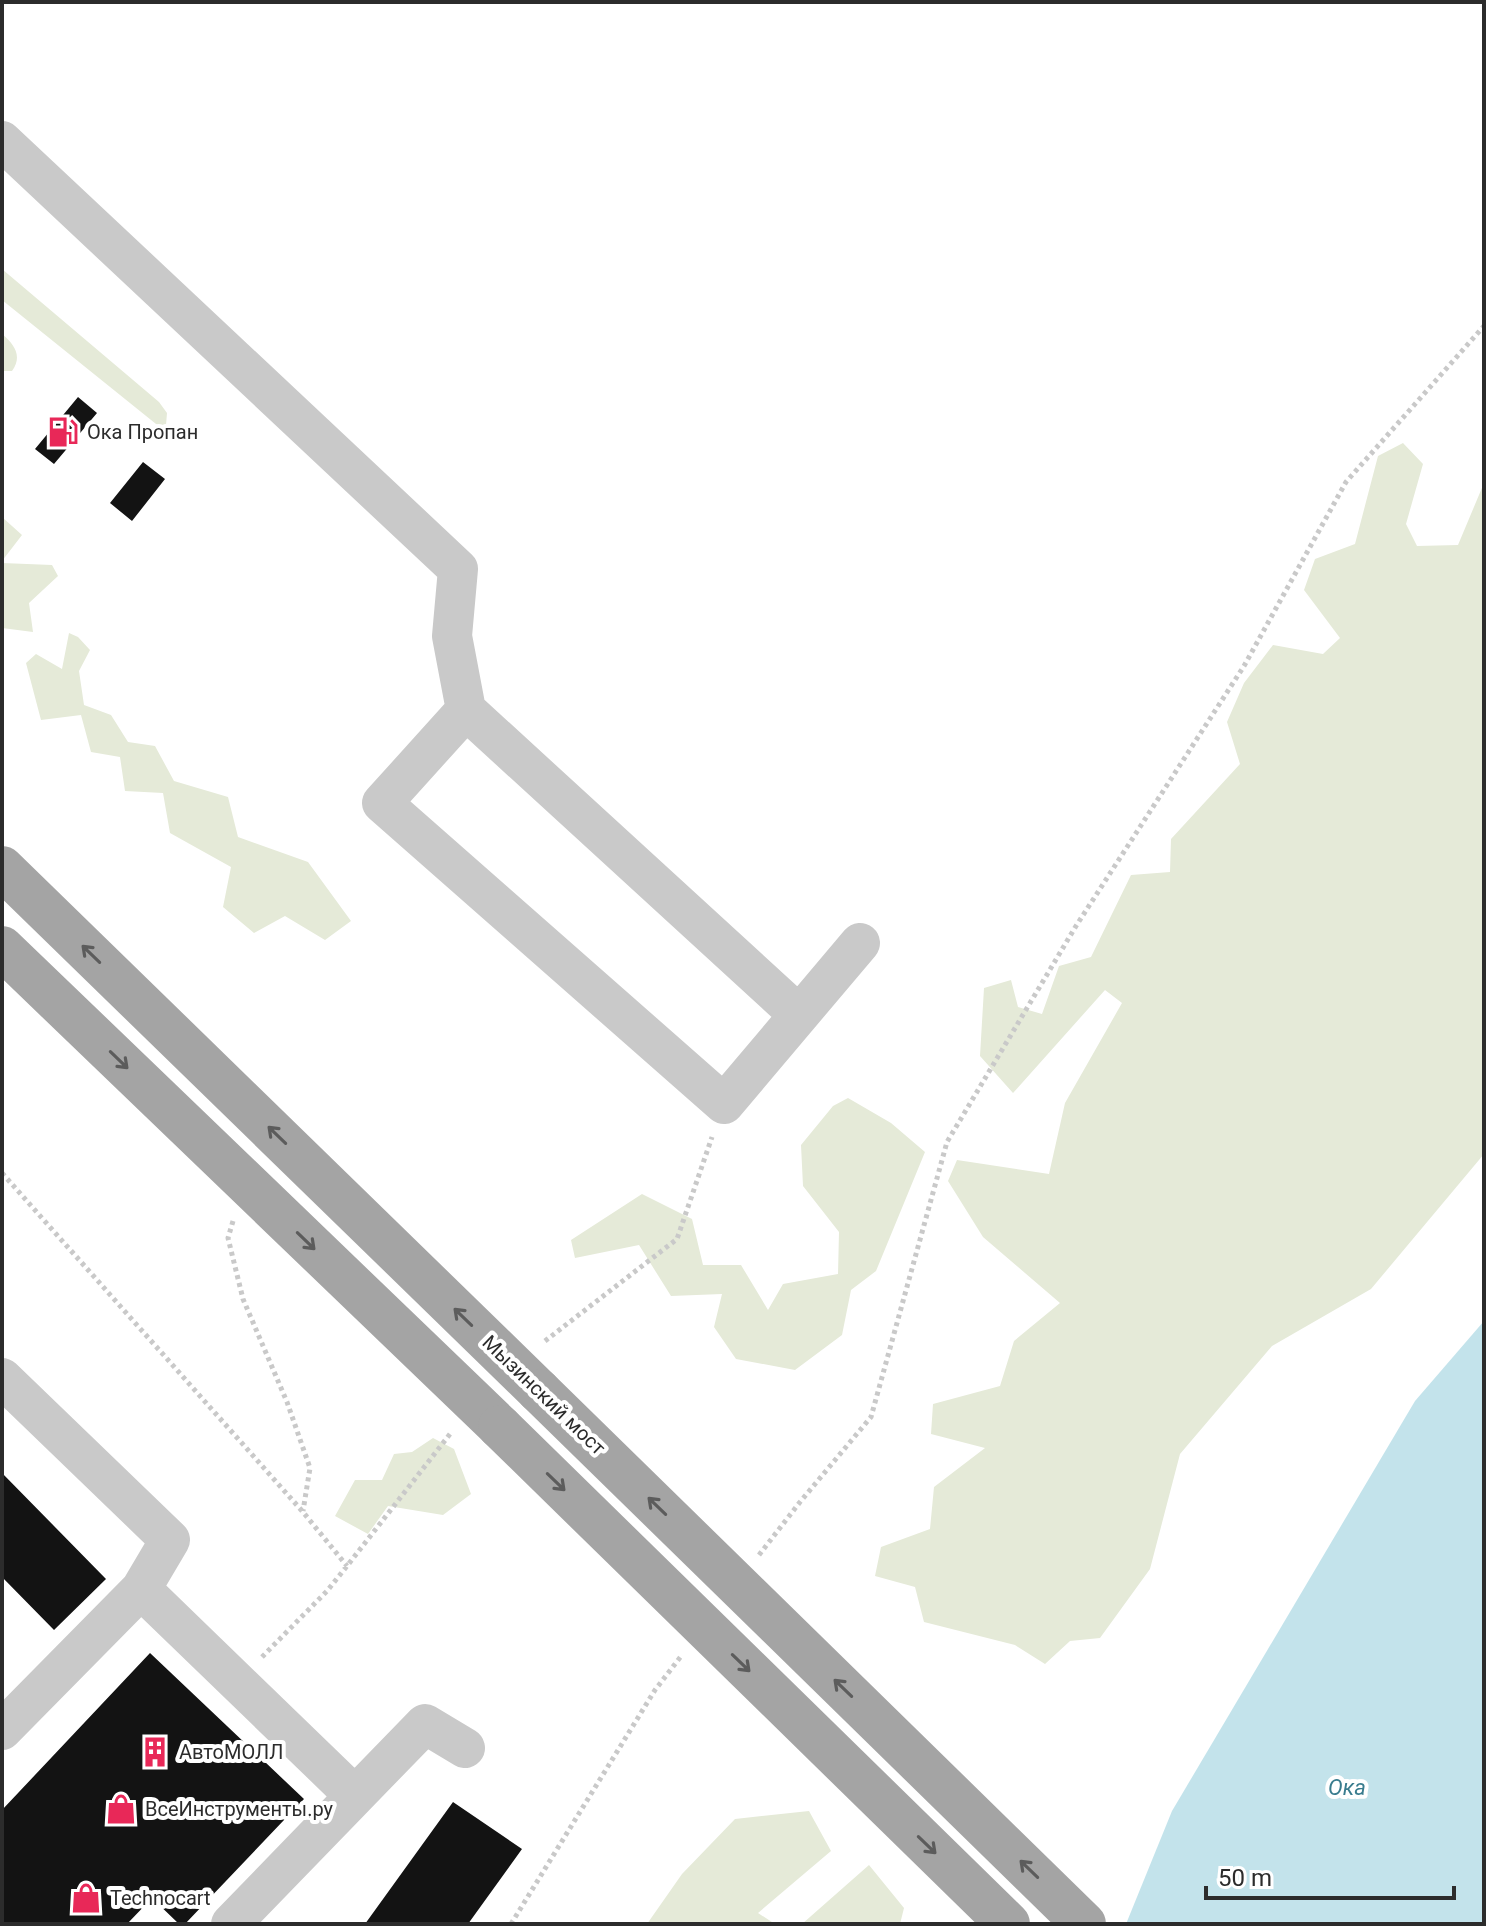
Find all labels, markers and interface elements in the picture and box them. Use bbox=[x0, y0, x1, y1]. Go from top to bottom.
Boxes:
fuel station icon: Ока Пропан bbox=[46, 415, 80, 449]
place label: Ока Пропан bbox=[87, 420, 198, 444]
one-way arrow bbox=[82, 945, 101, 964]
one-way arrow bbox=[108, 1050, 128, 1069]
one-way arrow bbox=[267, 1126, 287, 1145]
one-way arrow bbox=[296, 1231, 316, 1250]
one-way arrow bbox=[453, 1307, 473, 1326]
street label: Мызинский мост bbox=[477, 1330, 611, 1460]
one-way arrow bbox=[546, 1472, 566, 1491]
one-way arrow bbox=[648, 1497, 667, 1516]
one-way arrow bbox=[731, 1654, 751, 1673]
one-way arrow bbox=[833, 1678, 853, 1697]
building icon: АвтоМОЛЛ bbox=[138, 1735, 172, 1769]
place label: АвтоМОЛЛ bbox=[179, 1740, 283, 1764]
water label: Ока bbox=[1328, 1775, 1366, 1800]
shop icon: ВсеИнструменты.ру bbox=[104, 1792, 138, 1826]
place label: ВсеИнструменты.ру bbox=[145, 1797, 334, 1821]
one-way arrow bbox=[917, 1835, 936, 1854]
scale bar bbox=[1206, 1850, 1454, 1900]
one-way arrow bbox=[1019, 1860, 1039, 1879]
text: 50 m bbox=[1218, 1864, 1272, 1892]
shop icon: Technocart bbox=[69, 1881, 103, 1915]
place label: Technocart bbox=[110, 1886, 211, 1910]

